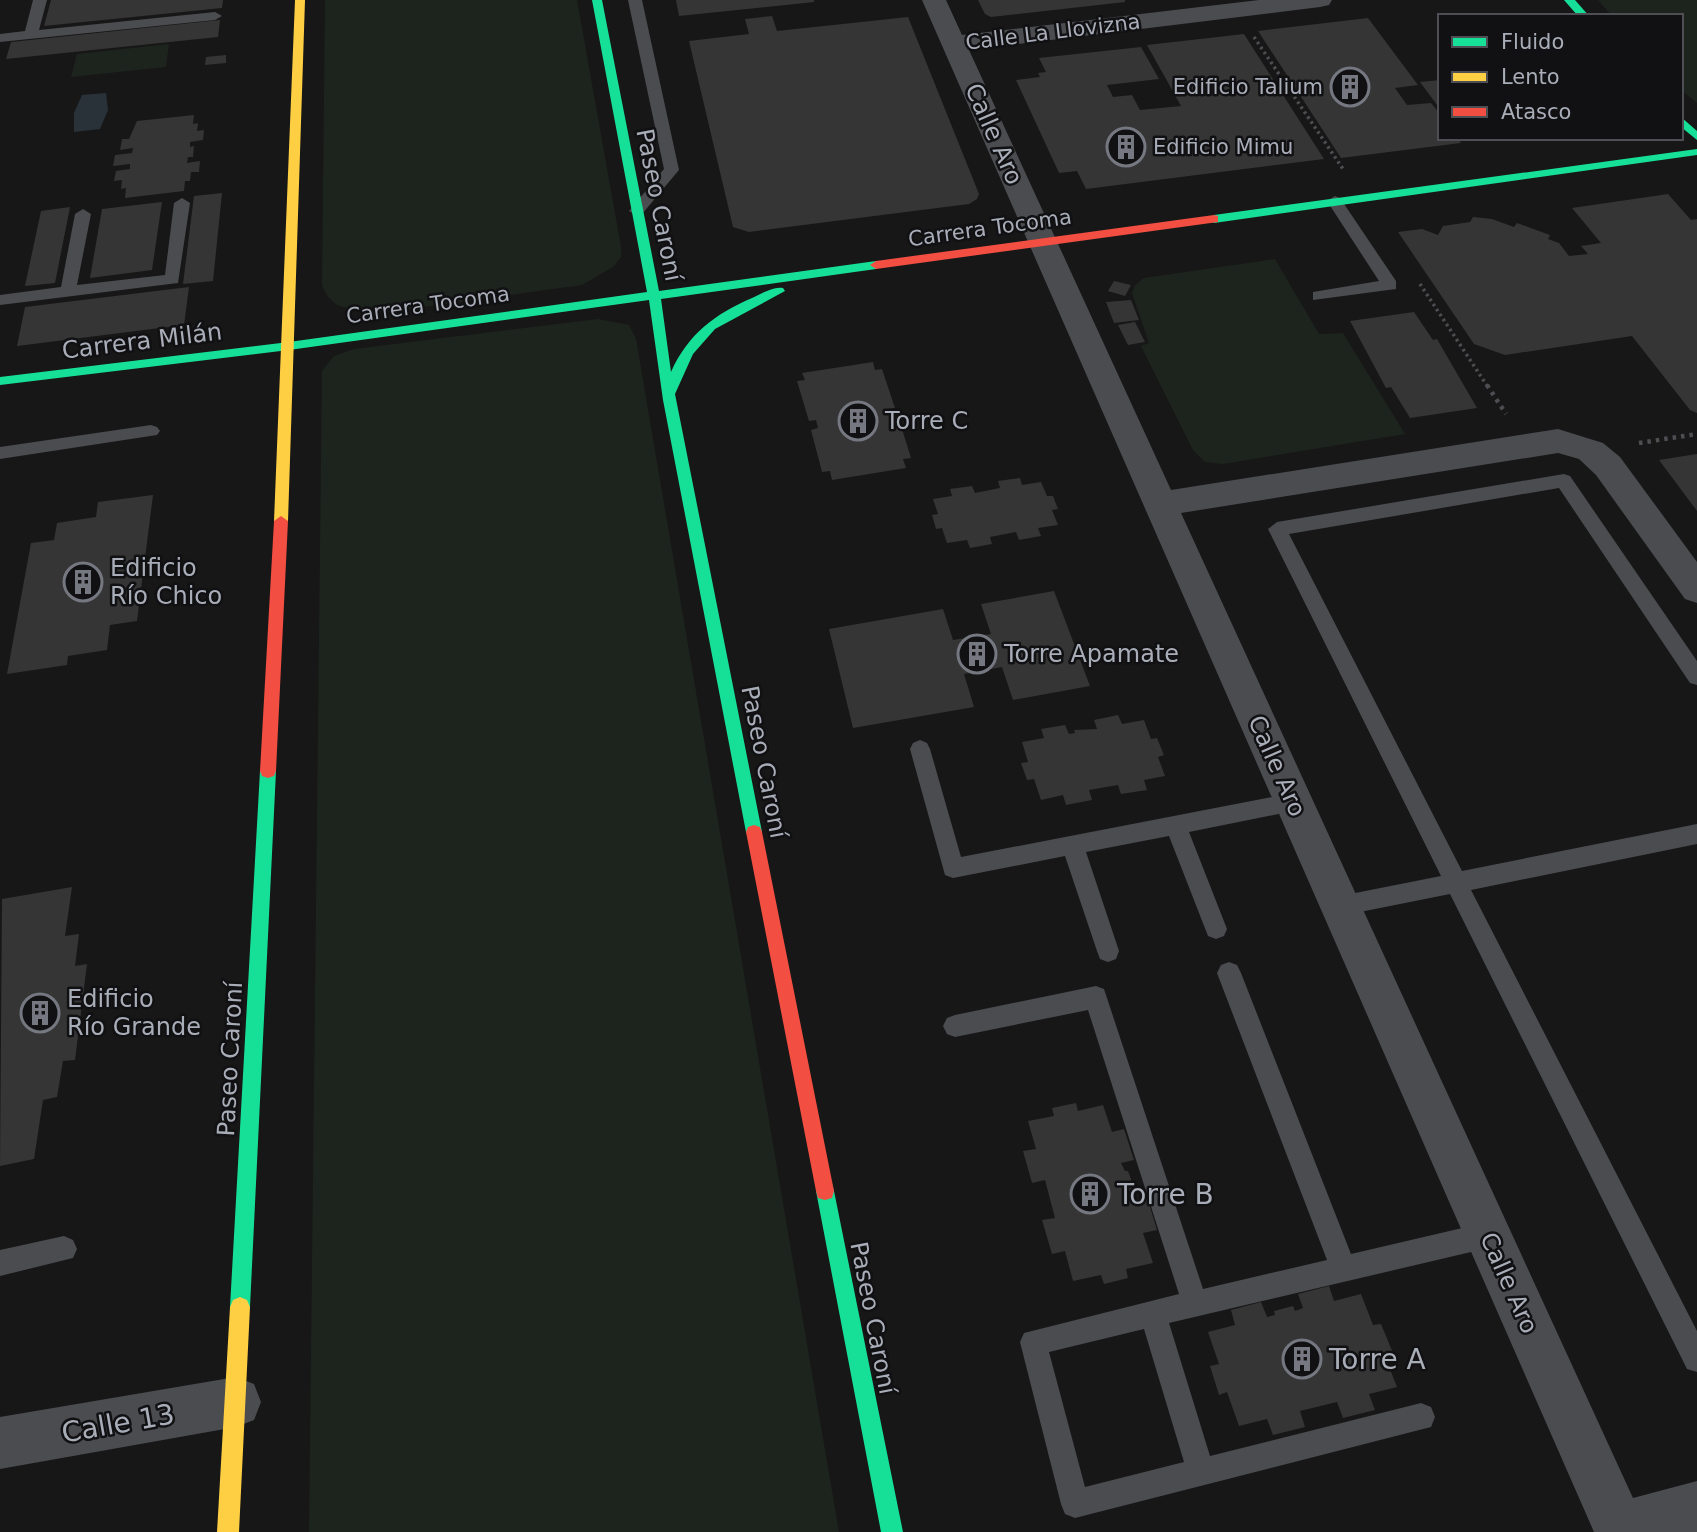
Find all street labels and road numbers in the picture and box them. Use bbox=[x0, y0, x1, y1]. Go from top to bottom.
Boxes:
street label: Calle La Llovizna bbox=[964, 9, 1142, 55]
street label: Calle Aro bbox=[959, 79, 1029, 189]
street label: Paseo Caroní bbox=[630, 126, 688, 285]
street label: Carrera Tocoma bbox=[907, 205, 1073, 251]
street label: Carrera Tocoma bbox=[345, 282, 511, 328]
street label: Carrera Milán bbox=[60, 317, 224, 365]
street label: Paseo Caroní bbox=[735, 683, 793, 842]
street label: Calle Aro bbox=[1242, 711, 1312, 821]
street label: Paseo Caroní bbox=[212, 980, 248, 1137]
street label: Calle Aro bbox=[1474, 1228, 1544, 1338]
street label: Paseo Caroní bbox=[844, 1239, 902, 1398]
street label: Calle 13 bbox=[59, 1397, 177, 1450]

